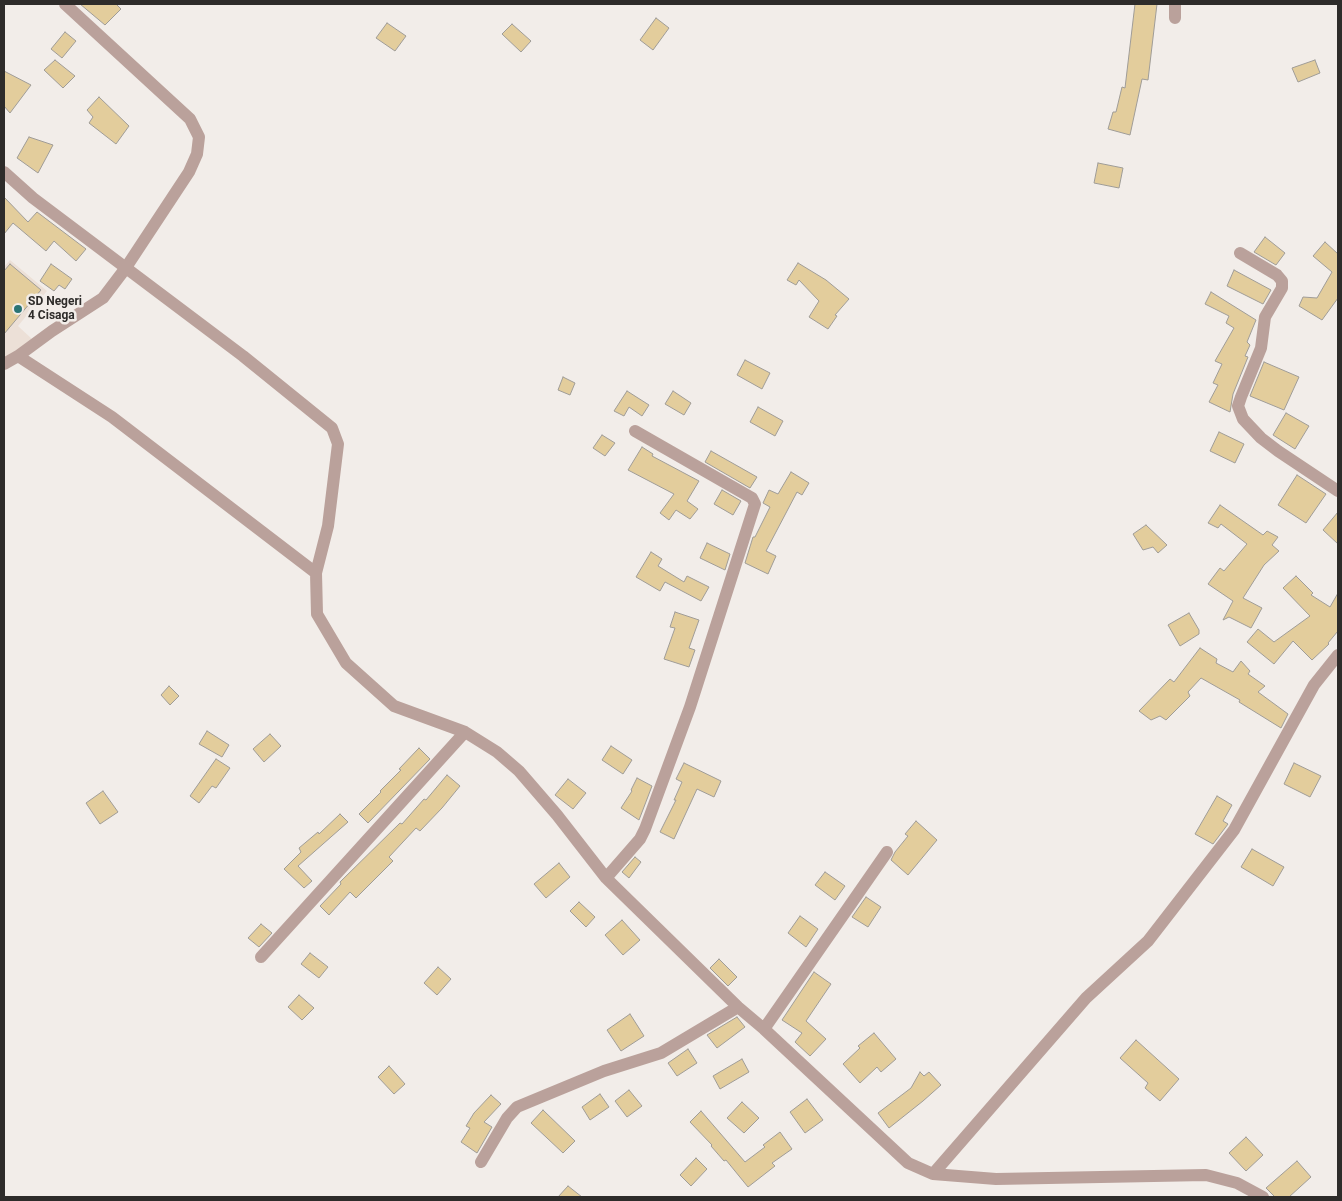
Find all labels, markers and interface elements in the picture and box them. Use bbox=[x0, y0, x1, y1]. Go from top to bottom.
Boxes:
place label: SD Negeri 4 Cisaga bbox=[28, 295, 82, 323]
marker: SD Negeri 4 Cisaga bbox=[12, 303, 24, 315]

